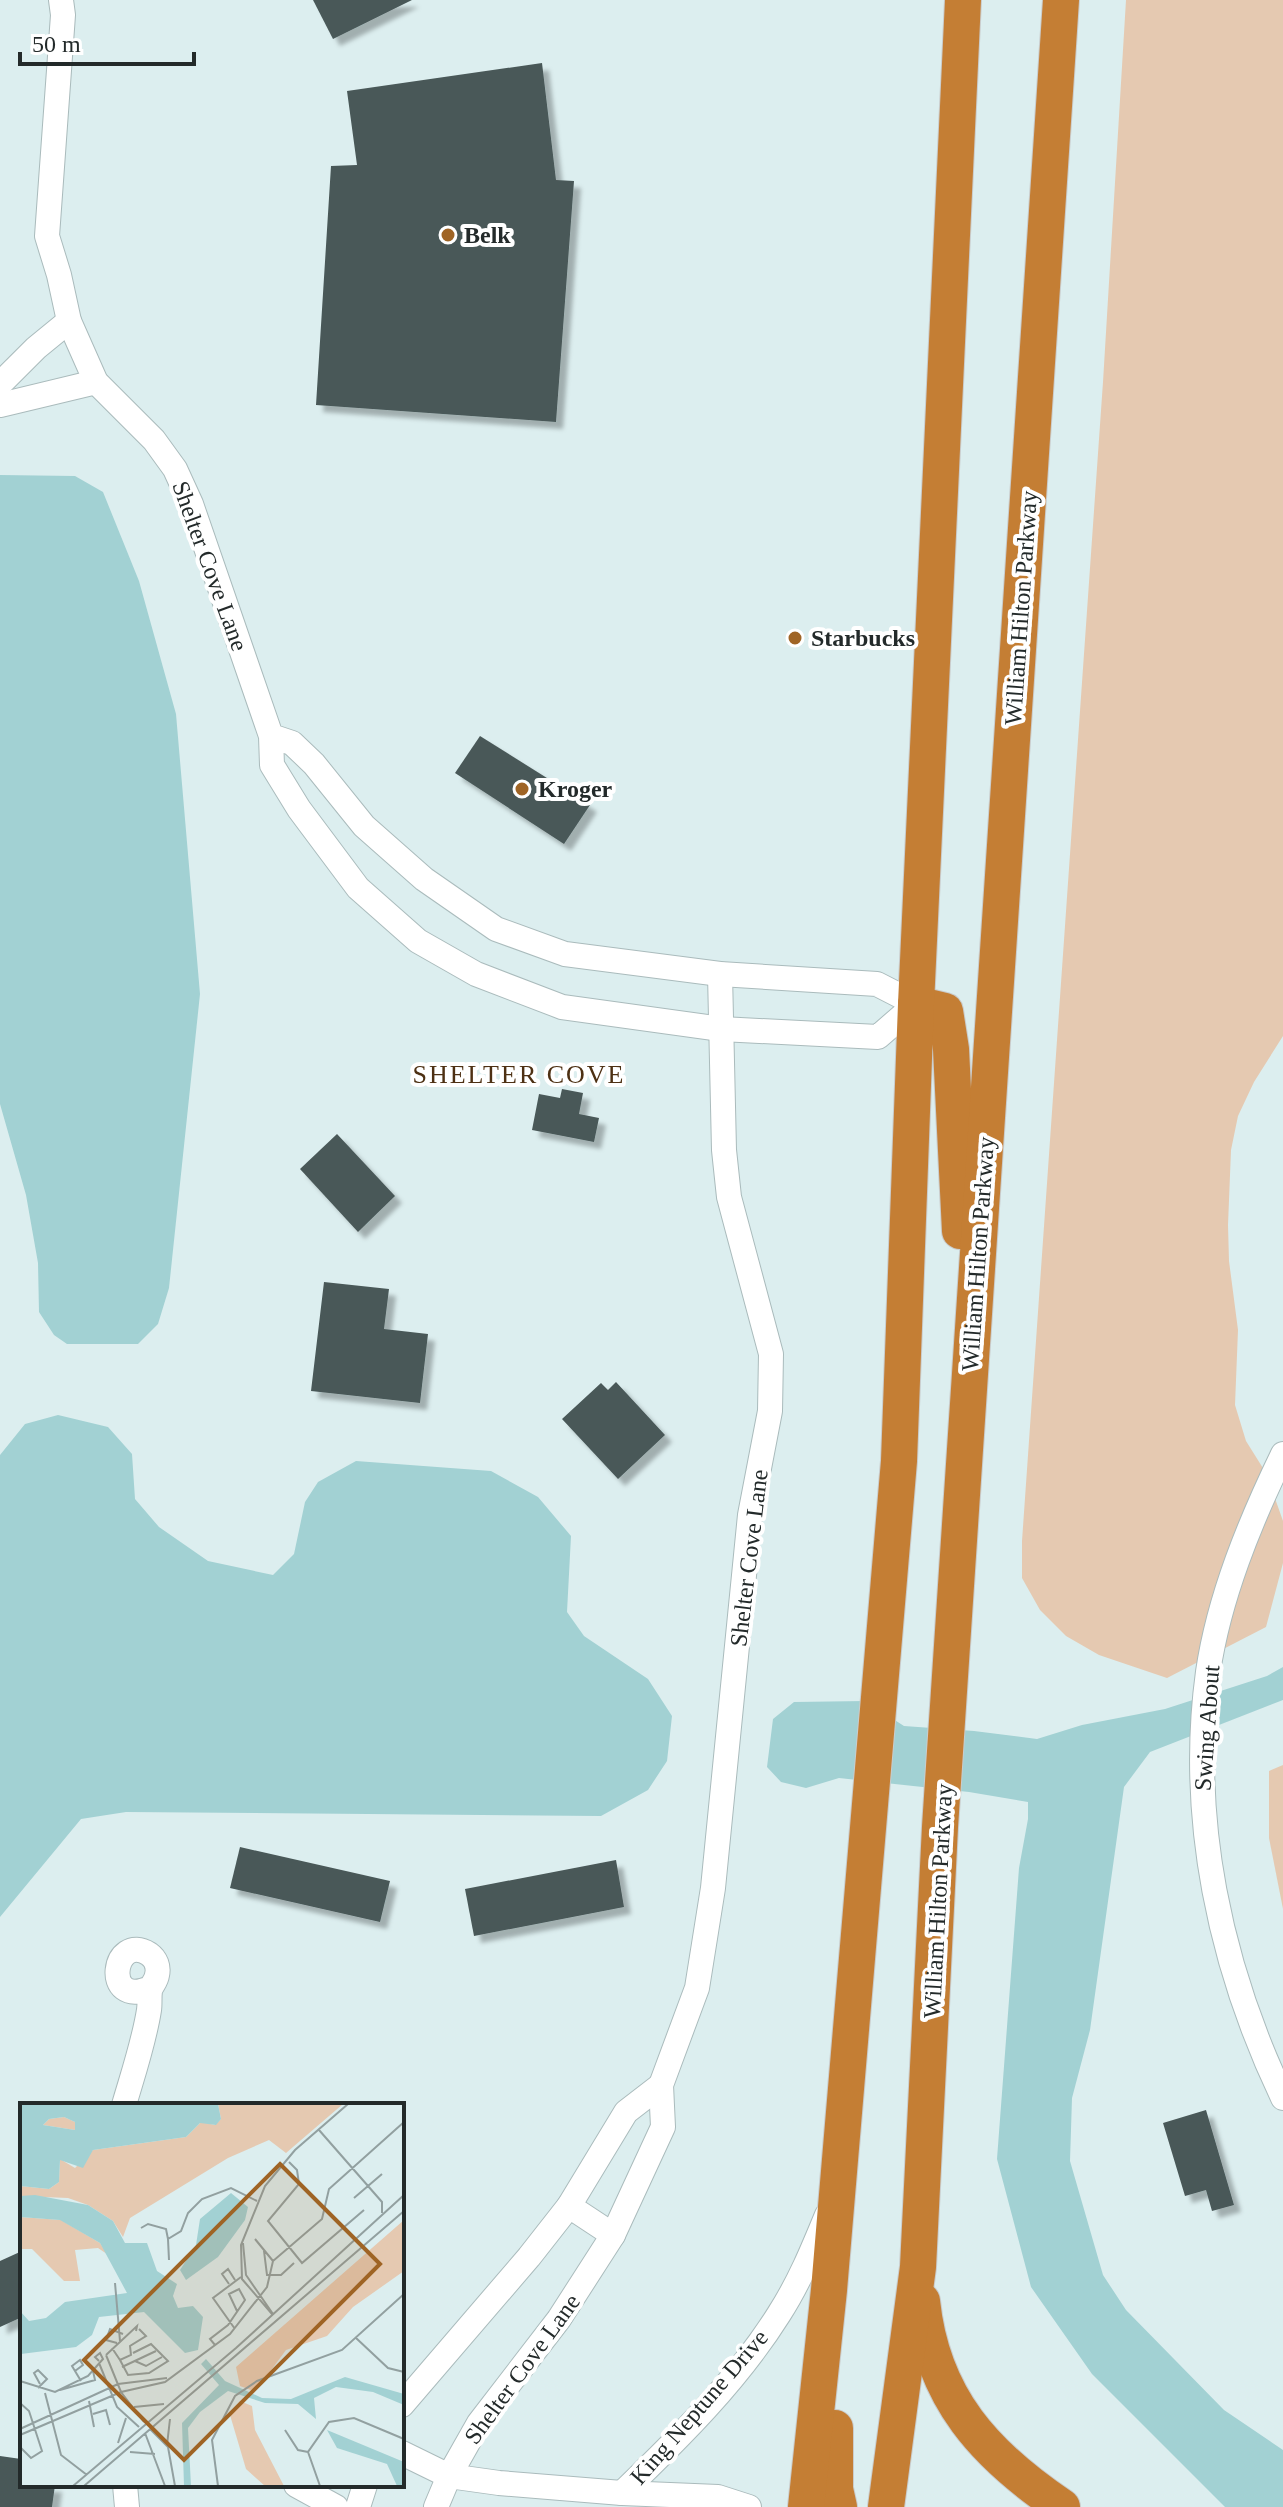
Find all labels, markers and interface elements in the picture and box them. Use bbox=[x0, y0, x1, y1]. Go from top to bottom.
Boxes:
scale bar bbox=[20, 16, 194, 66]
text: 50 m bbox=[32, 31, 81, 57]
place label: Belk bbox=[464, 222, 511, 248]
marker: Belk bbox=[439, 226, 457, 244]
street label: Shelter Cove Lane bbox=[167, 478, 253, 654]
street label: William Hilton Parkway bbox=[1000, 490, 1042, 726]
place label: Starbucks bbox=[811, 625, 915, 651]
marker: Starbucks bbox=[786, 629, 804, 647]
place label: Kroger bbox=[538, 776, 613, 802]
marker: Kroger bbox=[513, 780, 531, 798]
district label: SHELTER COVE bbox=[413, 1060, 626, 1089]
street label: William Hilton Parkway bbox=[957, 1136, 999, 1372]
street label: Shelter Cove Lane bbox=[725, 1468, 773, 1648]
street label: Swing About bbox=[1190, 1664, 1224, 1792]
street label: William Hilton Parkway bbox=[919, 1783, 957, 2019]
inset map bbox=[20, 2103, 404, 2487]
street label: Shelter Cove Lane bbox=[459, 2289, 585, 2449]
street label: King Neptune Drive bbox=[625, 2325, 773, 2489]

